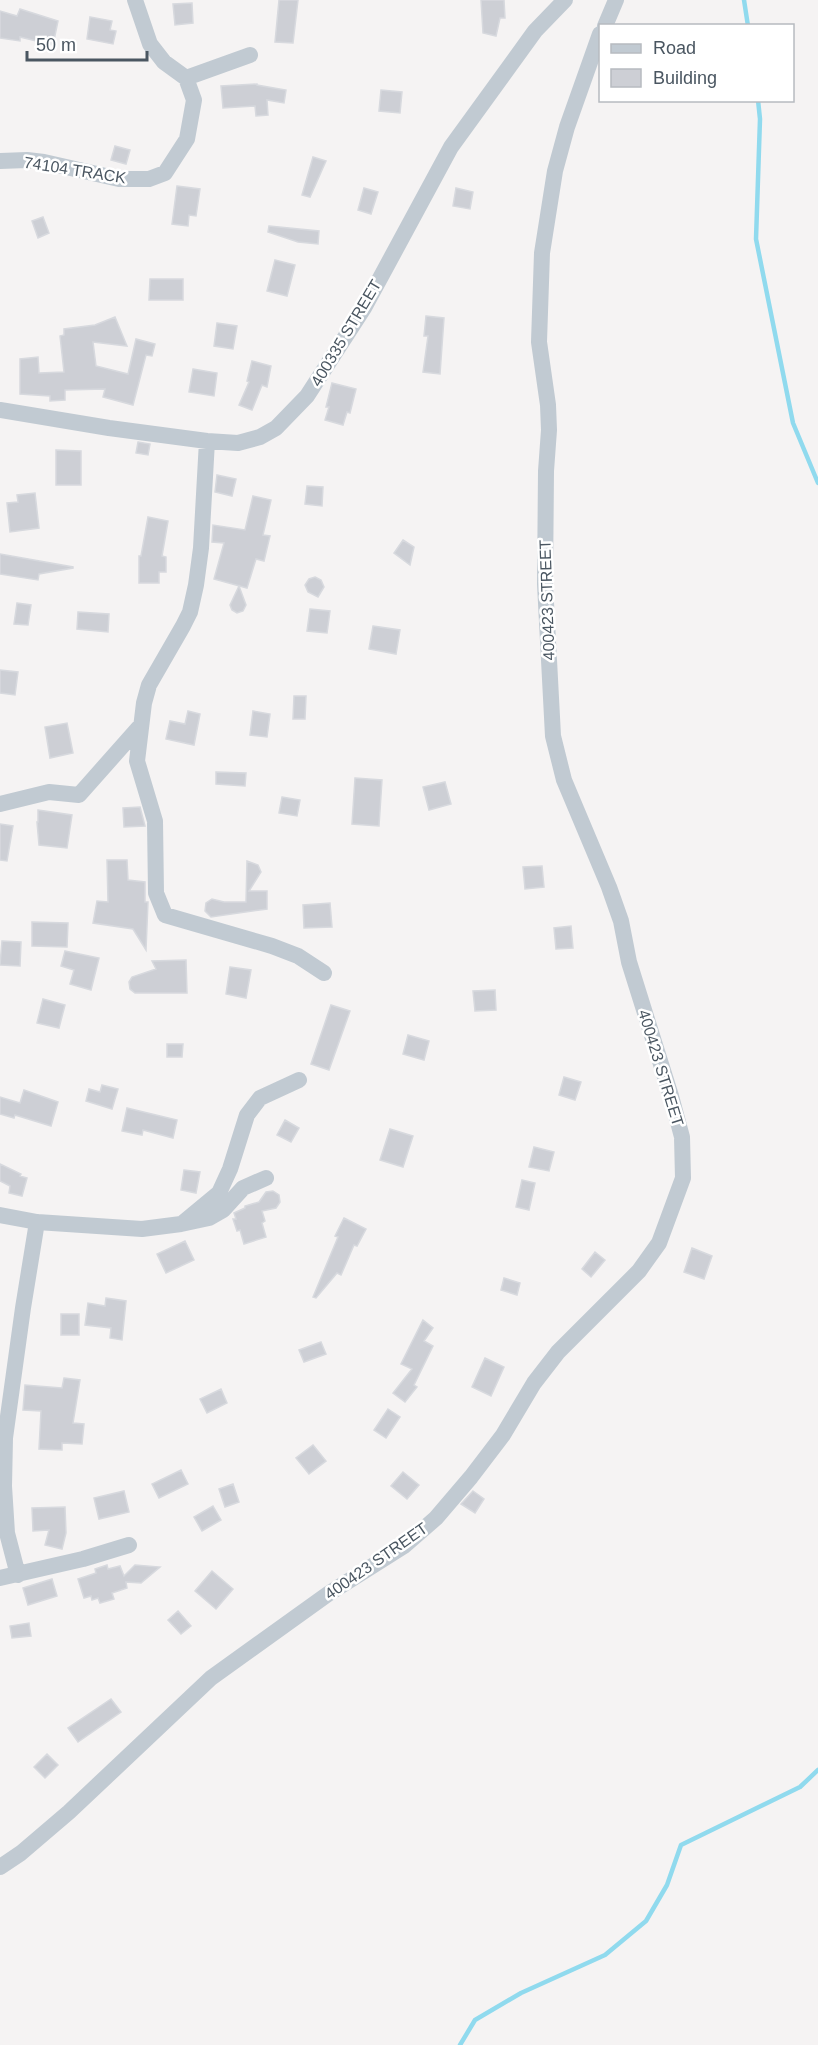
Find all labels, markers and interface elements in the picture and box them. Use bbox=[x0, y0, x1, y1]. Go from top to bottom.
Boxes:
scale bar bbox=[27, 24, 147, 62]
legend bbox=[599, 24, 794, 102]
text: 50 m bbox=[36, 35, 76, 55]
text: Road bbox=[653, 38, 696, 58]
text: Building bbox=[653, 68, 717, 88]
street label: 74104 TRACK bbox=[23, 154, 127, 186]
street label: 400335 STREET bbox=[308, 277, 385, 389]
street label: 400423 STREET bbox=[536, 539, 558, 661]
street label: 400423 STREET bbox=[635, 1008, 687, 1129]
street label: 400423 STREET bbox=[322, 1519, 431, 1603]

